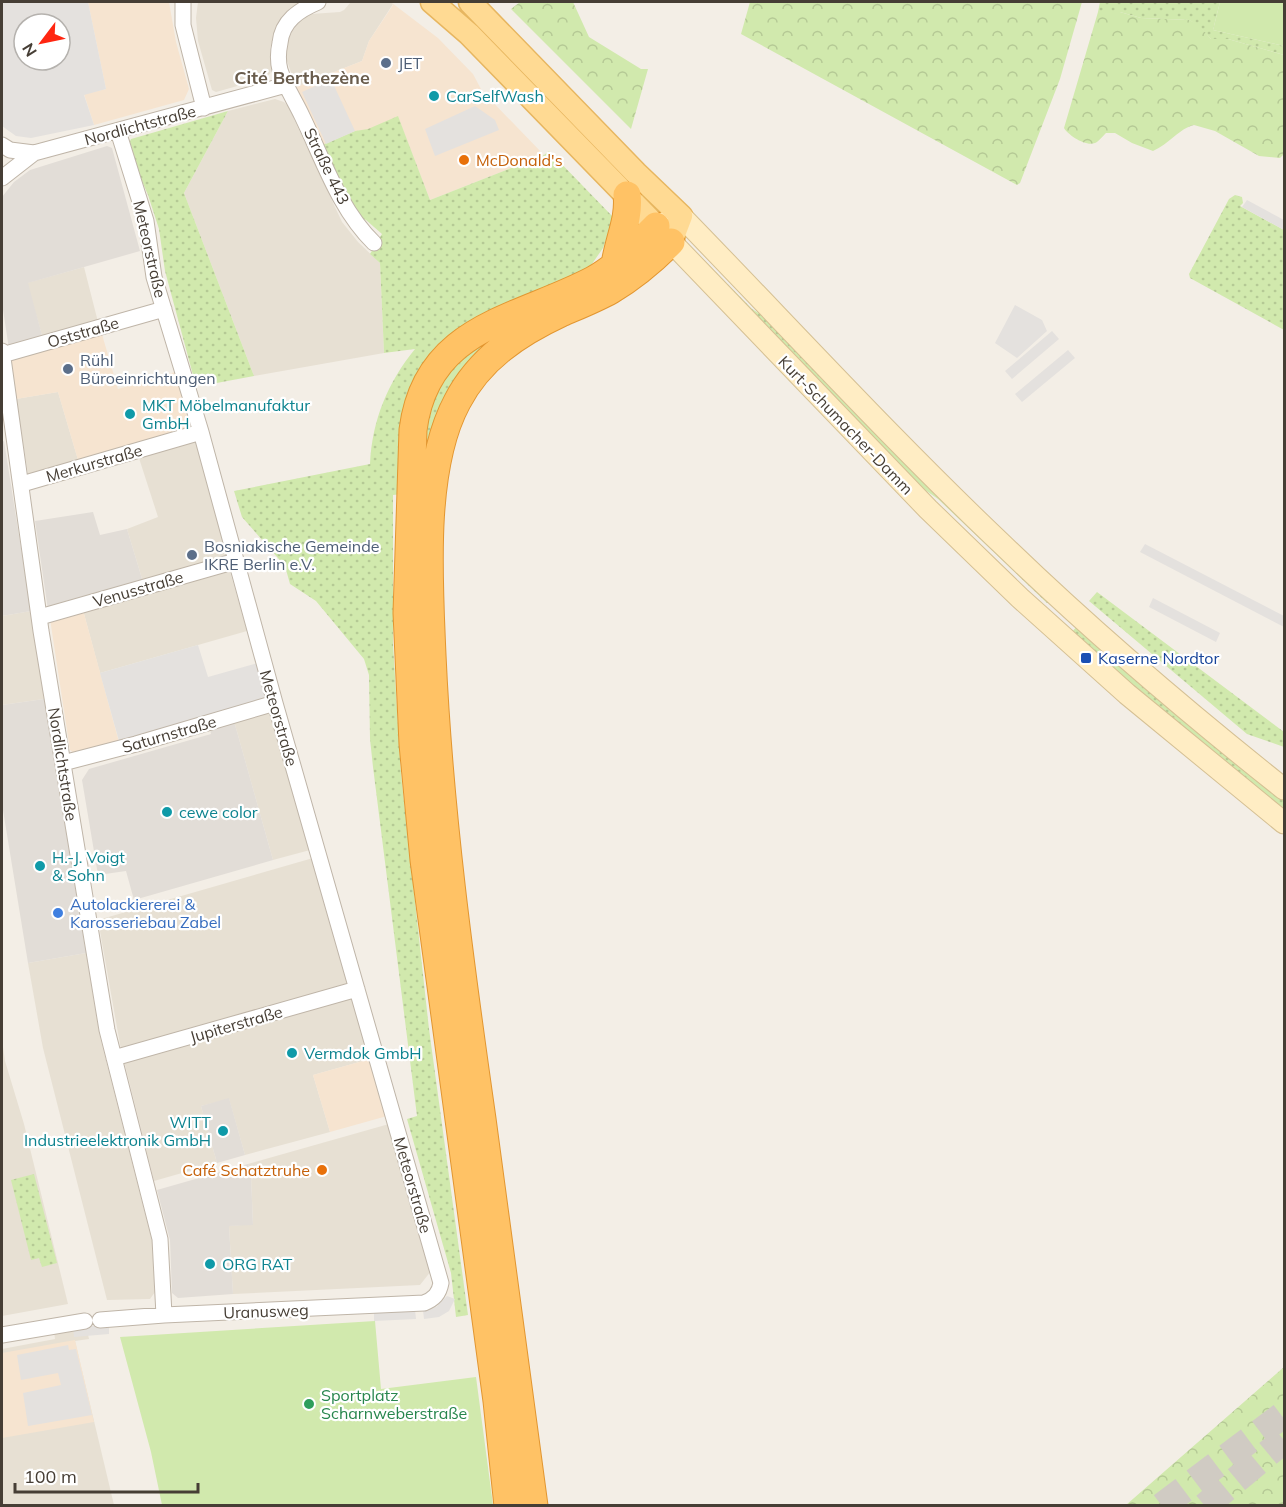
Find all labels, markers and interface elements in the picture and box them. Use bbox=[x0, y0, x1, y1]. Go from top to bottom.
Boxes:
north arrow bbox=[12, 12, 72, 72]
text: N bbox=[18, 40, 41, 60]
place label: JET bbox=[398, 53, 422, 73]
marker: JET bbox=[379, 56, 393, 70]
district label: Cité Berthezène bbox=[234, 66, 370, 89]
place label: CarSelfWash bbox=[446, 86, 544, 106]
marker: CarSelfWash bbox=[427, 89, 441, 103]
street label: Nordlichtstraße bbox=[82, 101, 198, 149]
street label: Straße 443 bbox=[300, 124, 354, 208]
place label: McDonald's bbox=[476, 150, 563, 170]
marker: McDonald's bbox=[457, 153, 471, 167]
street label: Meteorstraße bbox=[129, 198, 171, 300]
street label: Oststraße bbox=[45, 312, 121, 352]
place label: Rühl Büroeinrichtungen bbox=[80, 350, 216, 388]
street label: Kurt-Schumacher-Damm bbox=[774, 351, 918, 499]
marker: Rühl Büroeinrichtungen bbox=[61, 362, 75, 376]
place label: MKT Möbelmanufaktur GmbH bbox=[142, 395, 310, 433]
marker: MKT Möbelmanufaktur GmbH bbox=[123, 407, 137, 421]
street label: Merkurstraße bbox=[44, 440, 144, 486]
place label: Bosniakische Gemeinde IKRE Berlin e.V. bbox=[204, 536, 380, 574]
marker: Bosniakische Gemeinde IKRE Berlin e.V. bbox=[185, 548, 199, 562]
street label: Venusstraße bbox=[90, 567, 186, 611]
place label: Kaserne Nordtor bbox=[1098, 648, 1219, 668]
marker: Kaserne Nordtor bbox=[1079, 651, 1093, 665]
street label: Meteorstraße bbox=[256, 668, 302, 768]
street label: Nordlichtstraße bbox=[44, 706, 82, 822]
street label: Saturnstraße bbox=[120, 711, 218, 757]
place label: cewe color bbox=[179, 802, 258, 822]
marker: cewe color bbox=[160, 805, 174, 819]
place label: H.-J. Voigt & Sohn bbox=[52, 847, 125, 885]
marker: H.-J. Voigt & Sohn bbox=[33, 859, 47, 873]
place label: Autolackiererei & Karosseriebau Zabel bbox=[70, 894, 221, 932]
marker: Autolackiererei & Karosseriebau Zabel bbox=[51, 906, 65, 920]
street label: Jupiterstraße bbox=[187, 1001, 285, 1047]
place label: Vermdok GmbH bbox=[304, 1043, 422, 1063]
marker: Vermdok GmbH bbox=[285, 1046, 299, 1060]
place label: WITT Industrieelektronik GmbH bbox=[24, 1112, 211, 1150]
marker: WITT Industrieelektronik GmbH bbox=[216, 1124, 230, 1138]
street label: Meteorstraße bbox=[390, 1135, 436, 1235]
place label: Café Schatztruhe bbox=[182, 1160, 310, 1180]
marker: Café Schatztruhe bbox=[315, 1163, 329, 1177]
place label: ORG RAT bbox=[222, 1254, 293, 1274]
marker: ORG RAT bbox=[203, 1257, 217, 1271]
street label: Uranusweg bbox=[223, 1300, 309, 1322]
place label: Sportplatz Scharnweberstraße bbox=[321, 1385, 467, 1423]
marker: Sportplatz Scharnweberstraße bbox=[302, 1397, 316, 1411]
scale bar bbox=[15, 1456, 198, 1494]
text: 100 m bbox=[24, 1465, 77, 1488]

